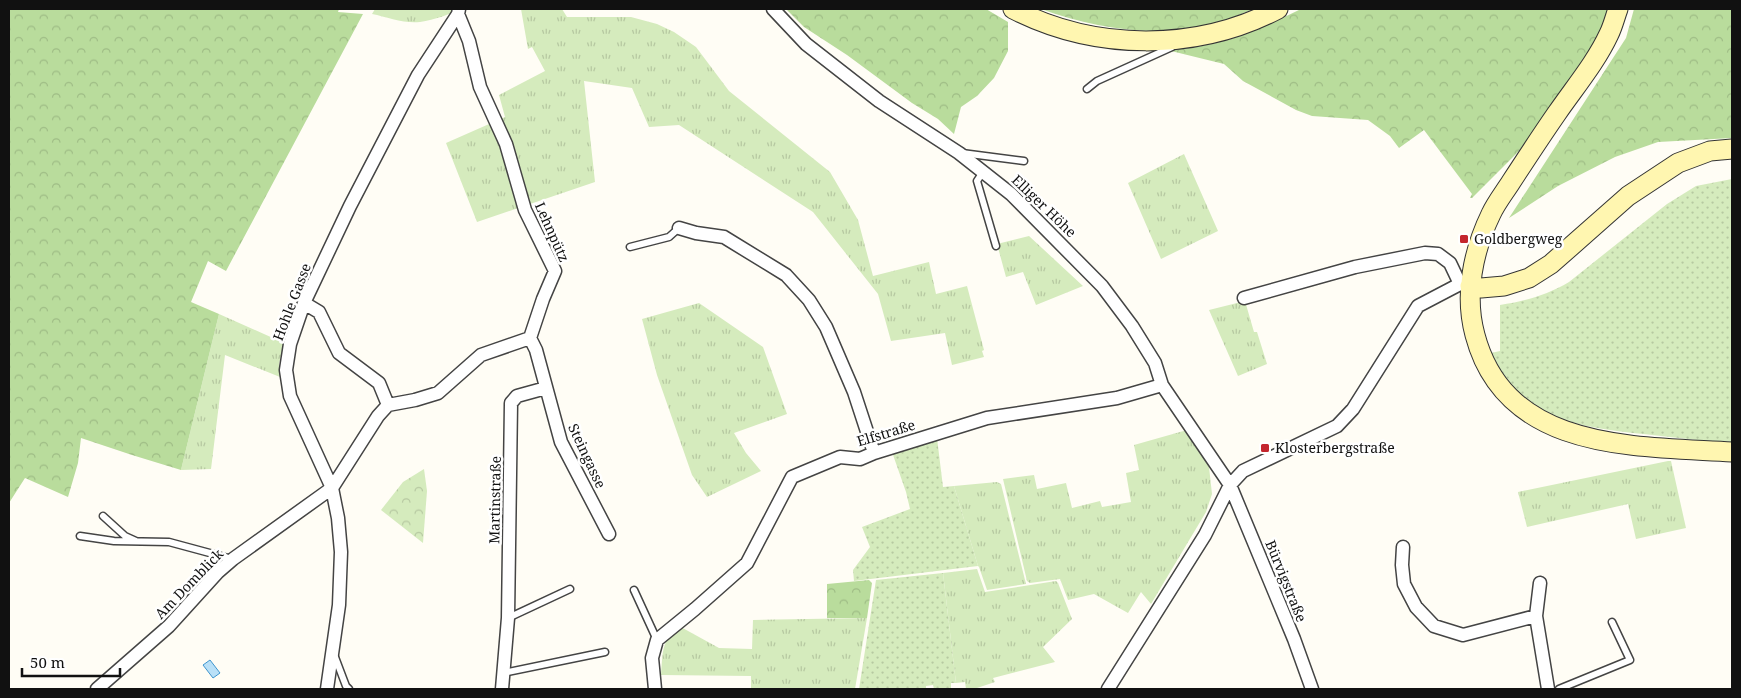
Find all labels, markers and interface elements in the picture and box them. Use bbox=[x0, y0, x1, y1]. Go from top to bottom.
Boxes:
street label: Elliger Höhe bbox=[1008, 170, 1081, 241]
street label: Lehnpütz bbox=[531, 199, 574, 265]
place label: Goldbergweg bbox=[1474, 229, 1563, 248]
marker: Goldbergweg bbox=[1458, 233, 1470, 245]
street label: Hohle Gasse bbox=[268, 260, 315, 343]
street label: Elfstraße bbox=[854, 415, 917, 450]
street label: Steingasse bbox=[564, 420, 611, 491]
place label: Klosterbergstraße bbox=[1275, 438, 1395, 457]
marker: Klosterbergstraße bbox=[1259, 442, 1271, 454]
street label: Martinstraße bbox=[484, 456, 505, 544]
street label: Bürvigstraße bbox=[1261, 537, 1312, 625]
street label: Am Domblick bbox=[150, 544, 228, 623]
scale bar bbox=[22, 646, 120, 678]
text: 50 m bbox=[30, 652, 65, 672]

